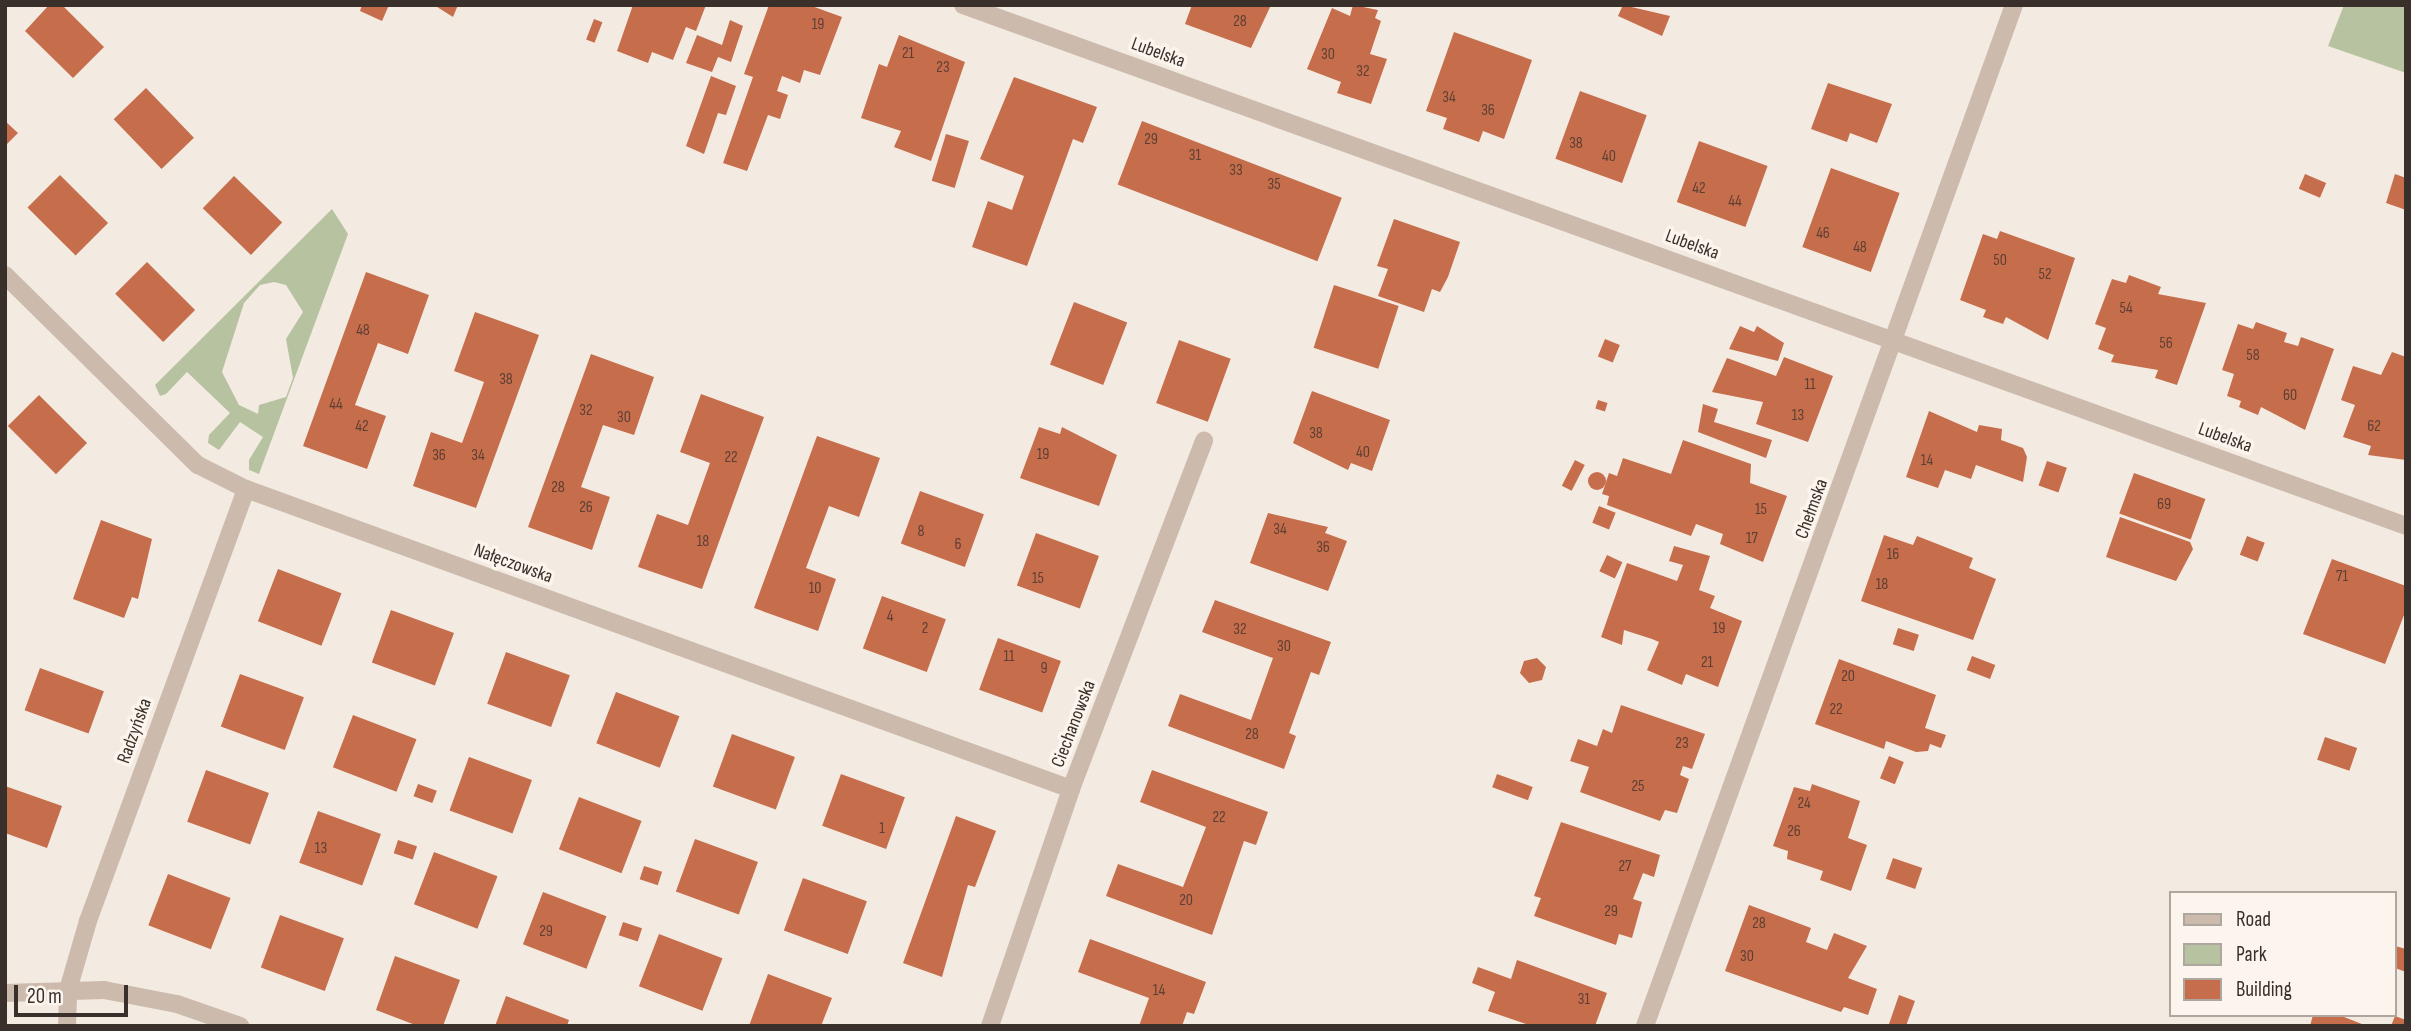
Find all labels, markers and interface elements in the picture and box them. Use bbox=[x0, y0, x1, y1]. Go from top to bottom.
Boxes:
house number: 28 bbox=[1233, 12, 1247, 32]
house number: 19 bbox=[812, 15, 824, 35]
street label: Lubelska bbox=[1128, 33, 1188, 73]
house number: 21 bbox=[902, 44, 914, 64]
house number: 30 bbox=[1321, 45, 1335, 65]
house number: 23 bbox=[936, 58, 950, 78]
house number: 32 bbox=[1356, 62, 1370, 82]
house number: 34 bbox=[1442, 88, 1456, 108]
house number: 36 bbox=[1481, 101, 1495, 121]
house number: 29 bbox=[1144, 130, 1158, 150]
house number: 38 bbox=[1569, 134, 1583, 154]
house number: 31 bbox=[1189, 146, 1201, 166]
house number: 40 bbox=[1602, 147, 1616, 167]
house number: 33 bbox=[1229, 161, 1243, 181]
house number: 35 bbox=[1267, 175, 1281, 195]
house number: 42 bbox=[1692, 179, 1706, 199]
house number: 44 bbox=[1728, 192, 1742, 212]
house number: 46 bbox=[1816, 224, 1830, 244]
street label: Lubelska bbox=[1662, 225, 1722, 265]
house number: 48 bbox=[1853, 238, 1867, 258]
house number: 50 bbox=[1993, 251, 2007, 271]
house number: 52 bbox=[2038, 265, 2052, 285]
house number: 54 bbox=[2119, 299, 2133, 319]
house number: 48 bbox=[356, 321, 370, 341]
house number: 56 bbox=[2159, 334, 2173, 354]
house number: 58 bbox=[2246, 346, 2260, 366]
house number: 38 bbox=[499, 370, 513, 390]
house number: 11 bbox=[1804, 375, 1816, 395]
house number: 60 bbox=[2283, 386, 2297, 406]
house number: 44 bbox=[329, 395, 343, 415]
house number: 32 bbox=[579, 401, 593, 421]
house number: 13 bbox=[1792, 406, 1804, 426]
house number: 30 bbox=[617, 408, 631, 428]
house number: 42 bbox=[355, 417, 369, 437]
house number: 62 bbox=[2367, 417, 2381, 437]
street label: Lubelska bbox=[2195, 418, 2255, 458]
house number: 38 bbox=[1309, 424, 1323, 444]
house number: 40 bbox=[1356, 443, 1370, 463]
house number: 19 bbox=[1037, 445, 1049, 465]
house number: 36 bbox=[432, 446, 446, 466]
house number: 34 bbox=[471, 446, 485, 466]
house number: 22 bbox=[724, 448, 738, 468]
house number: 14 bbox=[1921, 451, 1933, 471]
street label: Chełmska bbox=[1791, 476, 1833, 542]
house number: 28 bbox=[551, 478, 565, 498]
house number: 69 bbox=[2157, 495, 2171, 515]
house number: 26 bbox=[579, 498, 593, 518]
house number: 15 bbox=[1755, 500, 1767, 520]
house number: 34 bbox=[1273, 520, 1287, 540]
house number: 8 bbox=[917, 522, 925, 542]
house number: 17 bbox=[1746, 529, 1758, 549]
house number: 18 bbox=[697, 532, 709, 552]
house number: 6 bbox=[954, 535, 962, 555]
house number: 36 bbox=[1316, 538, 1330, 558]
street label: Nałęczowska bbox=[471, 539, 555, 589]
house number: 16 bbox=[1887, 545, 1899, 565]
house number: 71 bbox=[2336, 567, 2348, 587]
house number: 15 bbox=[1032, 569, 1044, 589]
house number: 18 bbox=[1876, 575, 1888, 595]
house number: 10 bbox=[809, 579, 821, 599]
house number: 4 bbox=[887, 607, 893, 627]
house number: 2 bbox=[922, 619, 928, 639]
house number: 19 bbox=[1713, 619, 1725, 639]
house number: 32 bbox=[1233, 620, 1247, 640]
house number: 30 bbox=[1277, 637, 1291, 657]
house number: 11 bbox=[1003, 647, 1015, 667]
house number: 21 bbox=[1701, 653, 1713, 673]
house number: 9 bbox=[1040, 659, 1048, 679]
house number: 20 bbox=[1841, 667, 1855, 687]
street label: Ciechanowska bbox=[1047, 677, 1101, 771]
street label: Radzyńska bbox=[113, 695, 157, 767]
house number: 22 bbox=[1829, 700, 1843, 720]
house number: 28 bbox=[1245, 725, 1259, 745]
house number: 23 bbox=[1675, 734, 1689, 754]
house number: 25 bbox=[1631, 777, 1645, 797]
house number: 24 bbox=[1797, 794, 1811, 814]
house number: 22 bbox=[1212, 808, 1226, 828]
house number: 1 bbox=[879, 819, 885, 839]
house number: 26 bbox=[1787, 822, 1801, 842]
house number: 13 bbox=[315, 839, 327, 859]
house number: 27 bbox=[1618, 857, 1632, 877]
house number: 20 bbox=[1179, 891, 1193, 911]
legend bbox=[2170, 891, 2397, 1017]
house number: 29 bbox=[1604, 902, 1618, 922]
text: Road bbox=[2236, 907, 2271, 932]
house number: 28 bbox=[1752, 914, 1766, 934]
house number: 29 bbox=[539, 922, 553, 942]
text: Park bbox=[2236, 942, 2267, 967]
house number: 30 bbox=[1740, 947, 1754, 967]
scale bar bbox=[18, 972, 131, 1016]
text: Building bbox=[2236, 977, 2292, 1002]
house number: 14 bbox=[1153, 981, 1165, 1001]
text: 20 m bbox=[27, 984, 62, 1009]
house number: 31 bbox=[1578, 990, 1590, 1010]

